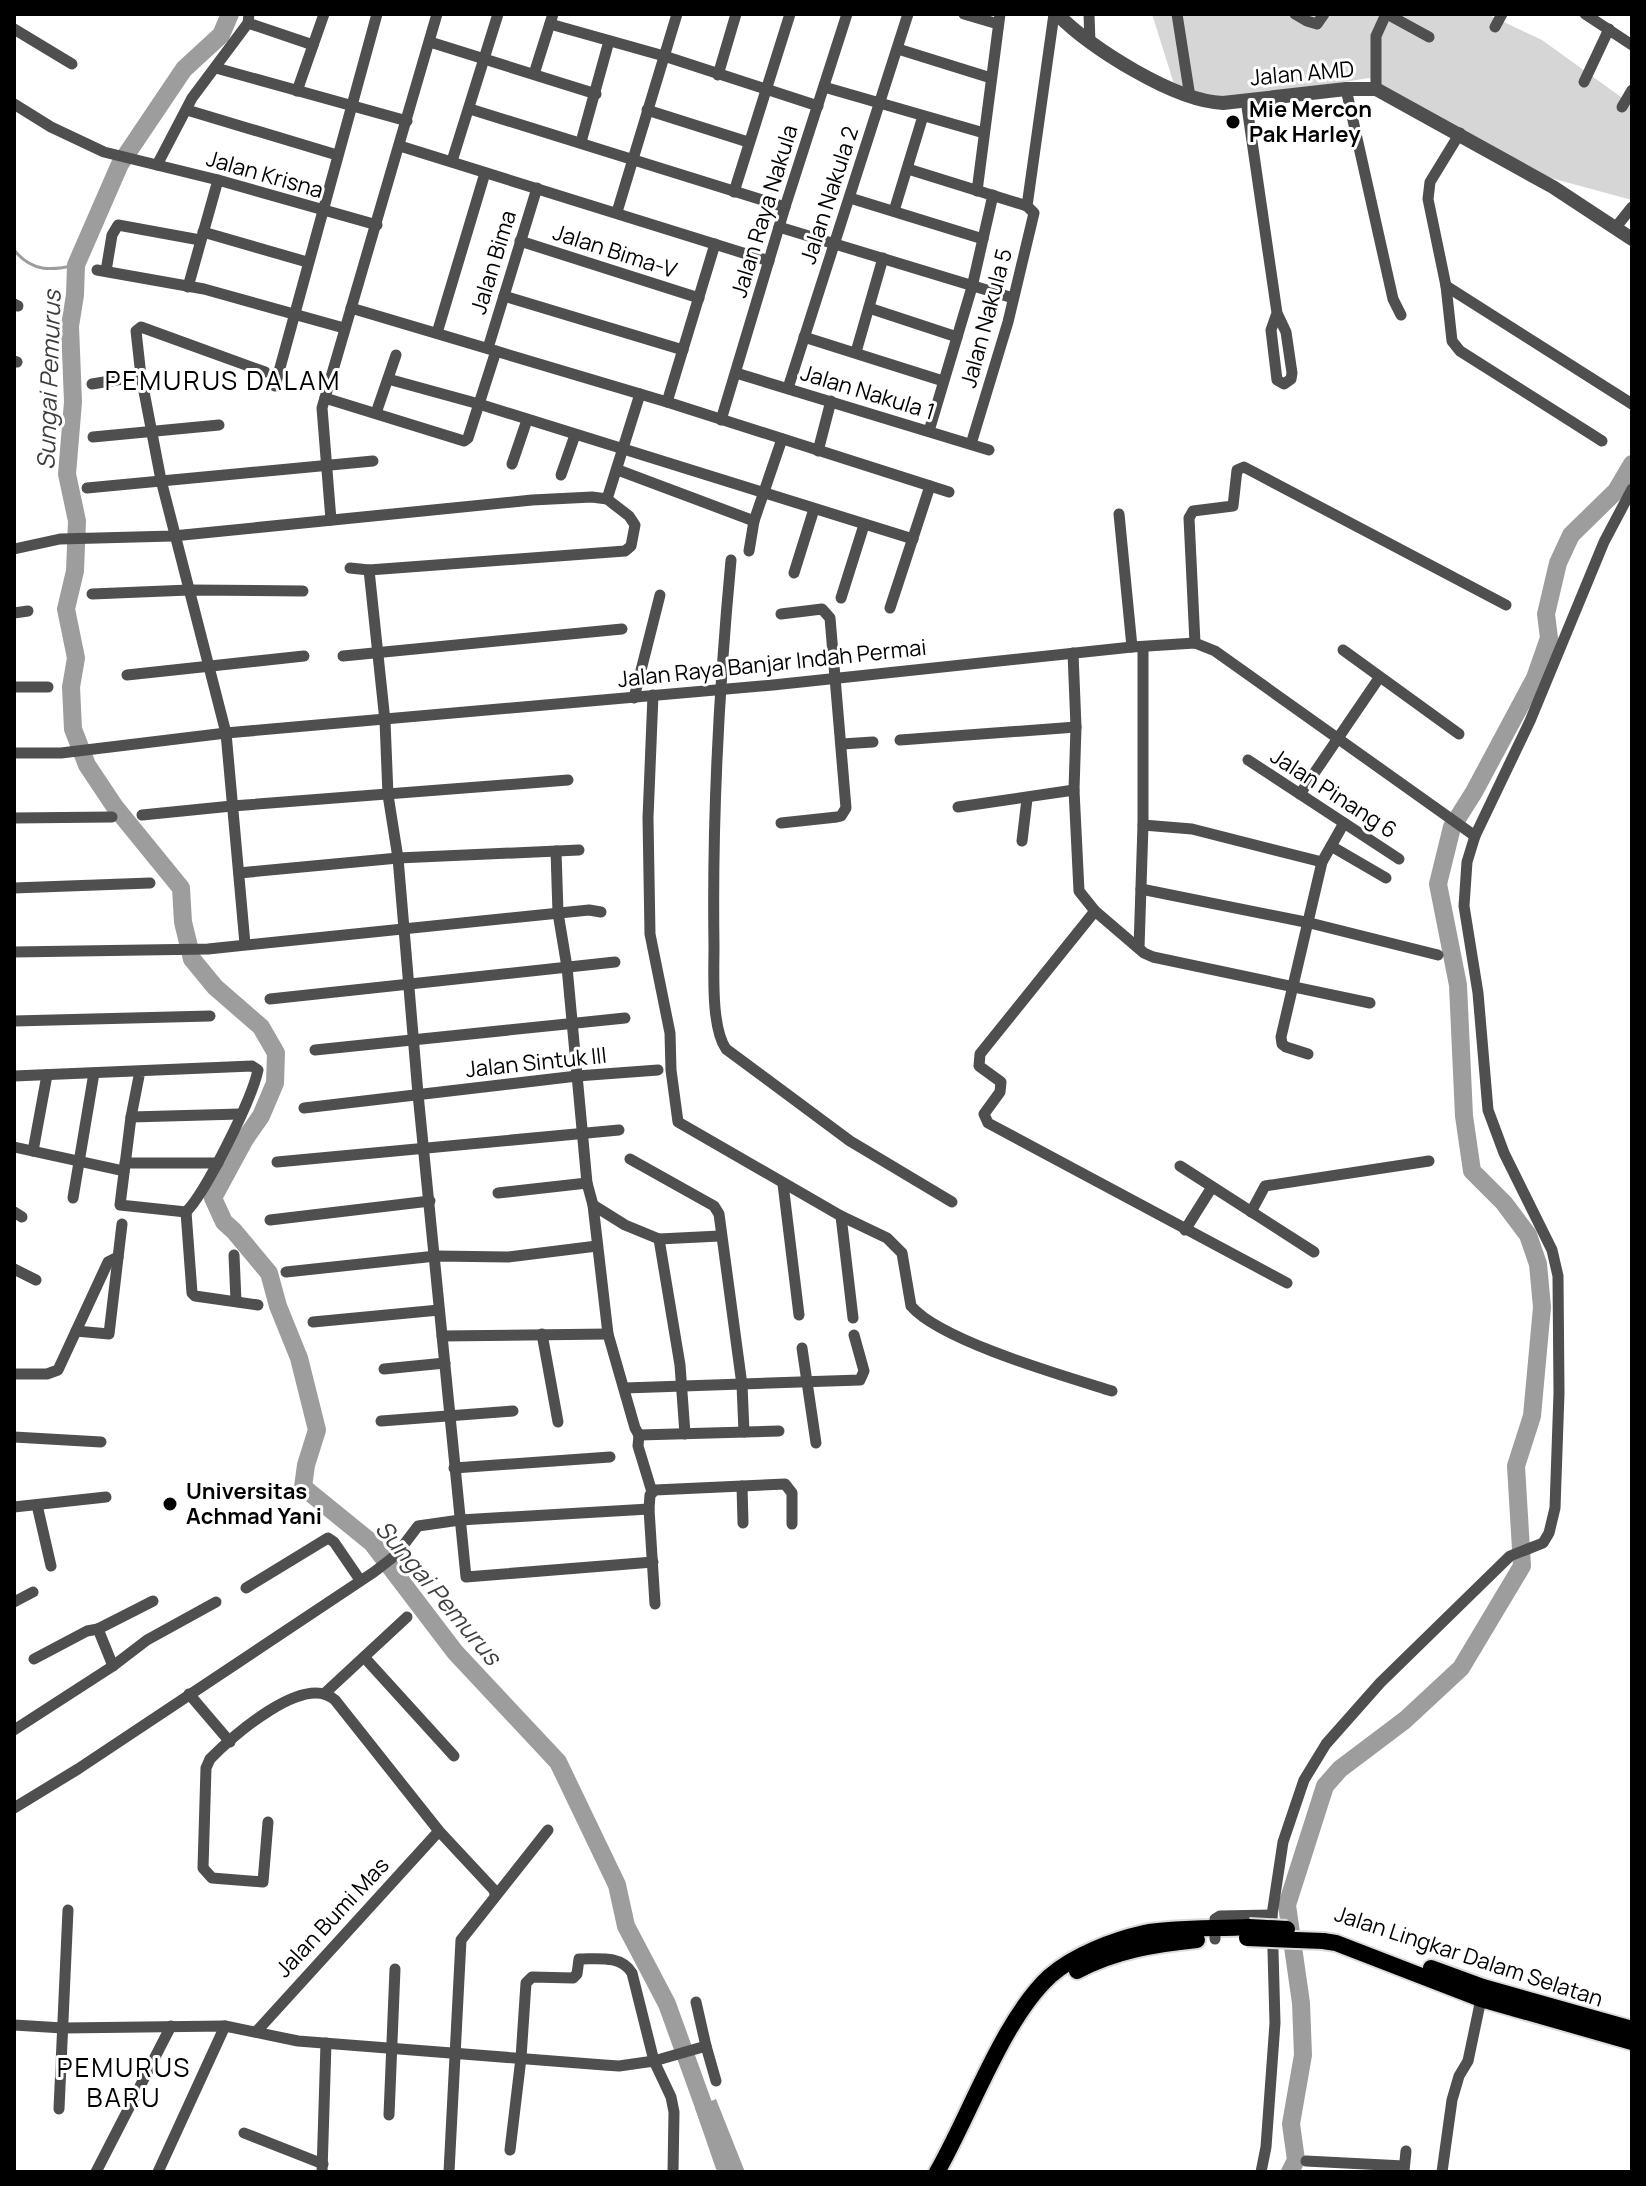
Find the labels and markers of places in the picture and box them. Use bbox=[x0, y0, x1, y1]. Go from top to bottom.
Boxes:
place label: Mie Mercon Pak Harley bbox=[1249, 94, 1372, 149]
marker: Mie Mercon Pak Harley bbox=[1224, 113, 1242, 131]
place label: Universitas Achmad Yani bbox=[186, 1476, 322, 1531]
marker: Universitas Achmad Yani bbox=[161, 1495, 179, 1513]

